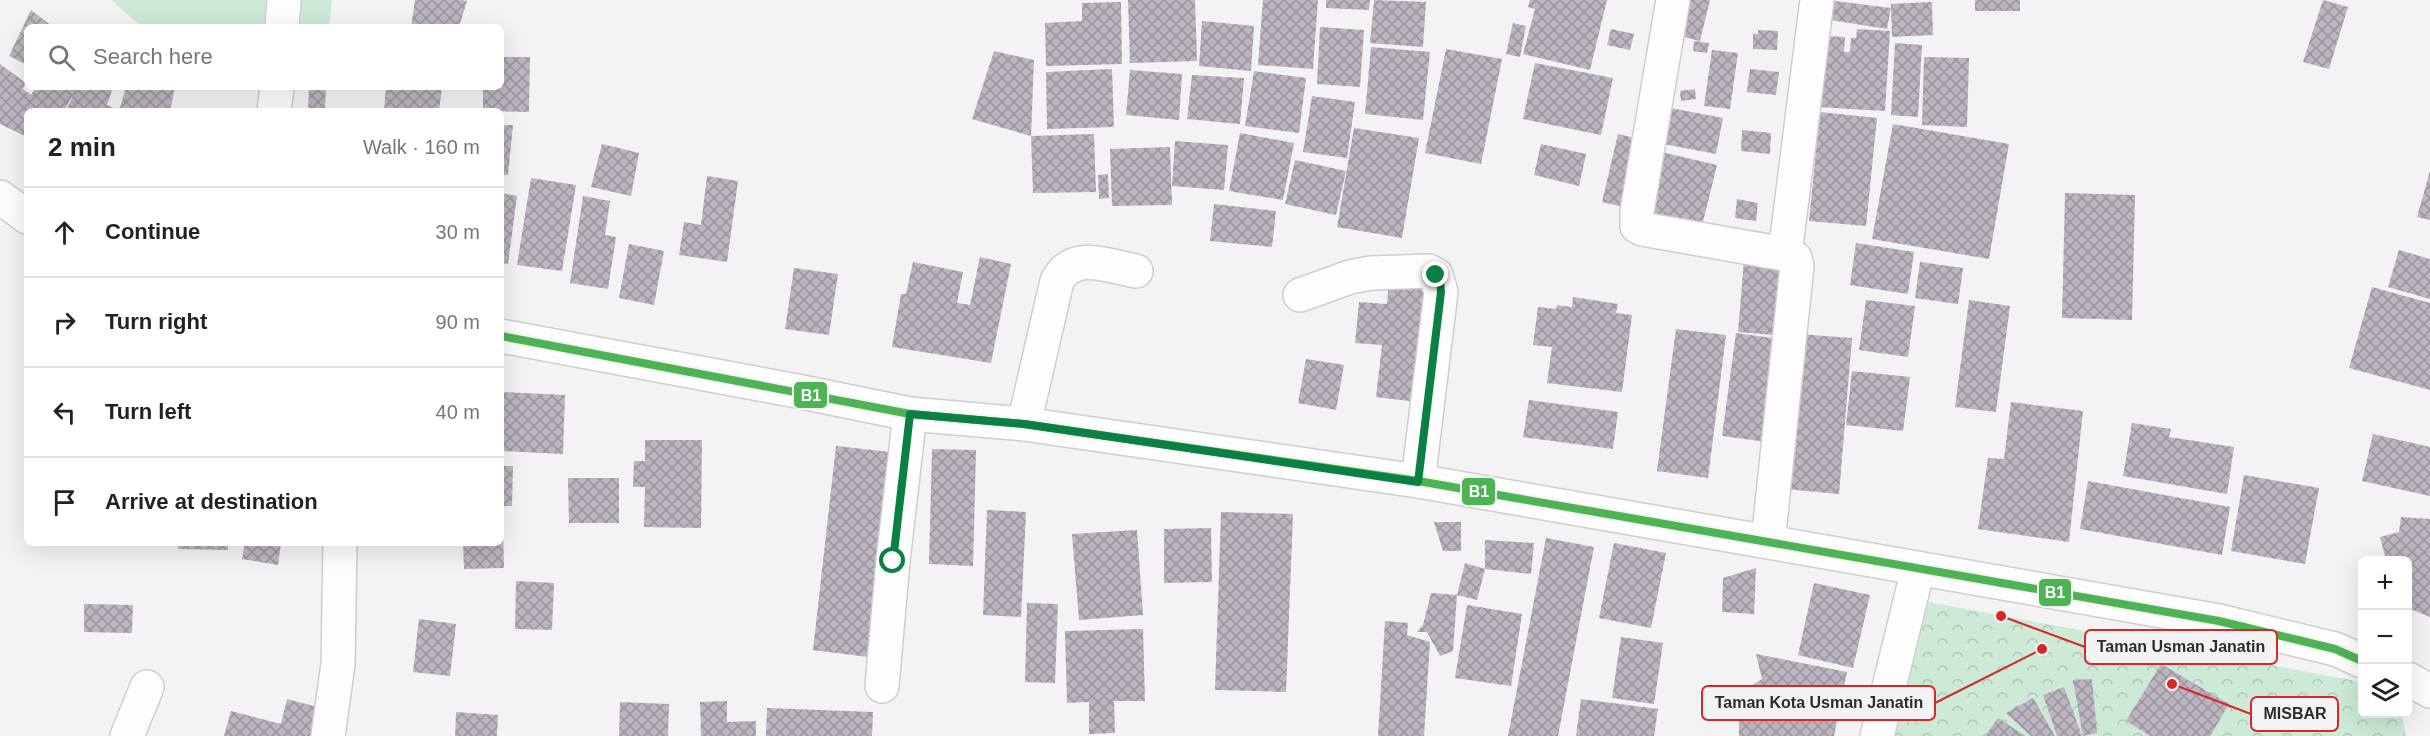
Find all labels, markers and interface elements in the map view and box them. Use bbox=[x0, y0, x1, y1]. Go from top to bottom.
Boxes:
search box bbox=[24, 24, 504, 90]
icon: search bbox=[45, 41, 78, 74]
text: Search here bbox=[93, 44, 213, 69]
text: 2 min bbox=[48, 132, 116, 162]
text: Walk · 160 m bbox=[363, 136, 480, 158]
icon: ahead bbox=[48, 216, 81, 249]
text: Continue bbox=[105, 219, 200, 244]
text: 30 m bbox=[436, 221, 480, 243]
route end bbox=[1422, 261, 1448, 287]
icon: right bbox=[48, 306, 81, 339]
text: Turn right bbox=[105, 309, 207, 334]
text: 90 m bbox=[436, 311, 480, 333]
line badge: B1 bbox=[793, 381, 828, 409]
text: B1 bbox=[801, 387, 821, 404]
icon: left bbox=[48, 396, 81, 429]
text: Turn left bbox=[105, 399, 191, 424]
text: 40 m bbox=[436, 401, 480, 423]
line badge: B1 bbox=[1461, 477, 1496, 506]
text: B1 bbox=[1469, 483, 1489, 500]
icon: arrive bbox=[48, 486, 81, 519]
text: Arrive at destination bbox=[105, 489, 318, 514]
route start bbox=[879, 547, 905, 573]
map controls bbox=[2358, 556, 2412, 718]
button: + bbox=[2358, 556, 2412, 610]
line badge: B1 bbox=[2038, 578, 2072, 607]
text: B1 bbox=[2045, 584, 2065, 601]
button: − bbox=[2358, 610, 2412, 664]
callout: Taman Usman Janatin bbox=[2085, 630, 2277, 664]
text: Taman Usman Janatin bbox=[2097, 638, 2265, 655]
button: layers bbox=[2358, 664, 2412, 718]
callout: Taman Kota Usman Janatin bbox=[1702, 686, 1935, 720]
text: Taman Kota Usman Janatin bbox=[1715, 694, 1923, 711]
callout: MISBAR bbox=[2251, 697, 2338, 731]
text: MISBAR bbox=[2263, 705, 2327, 722]

